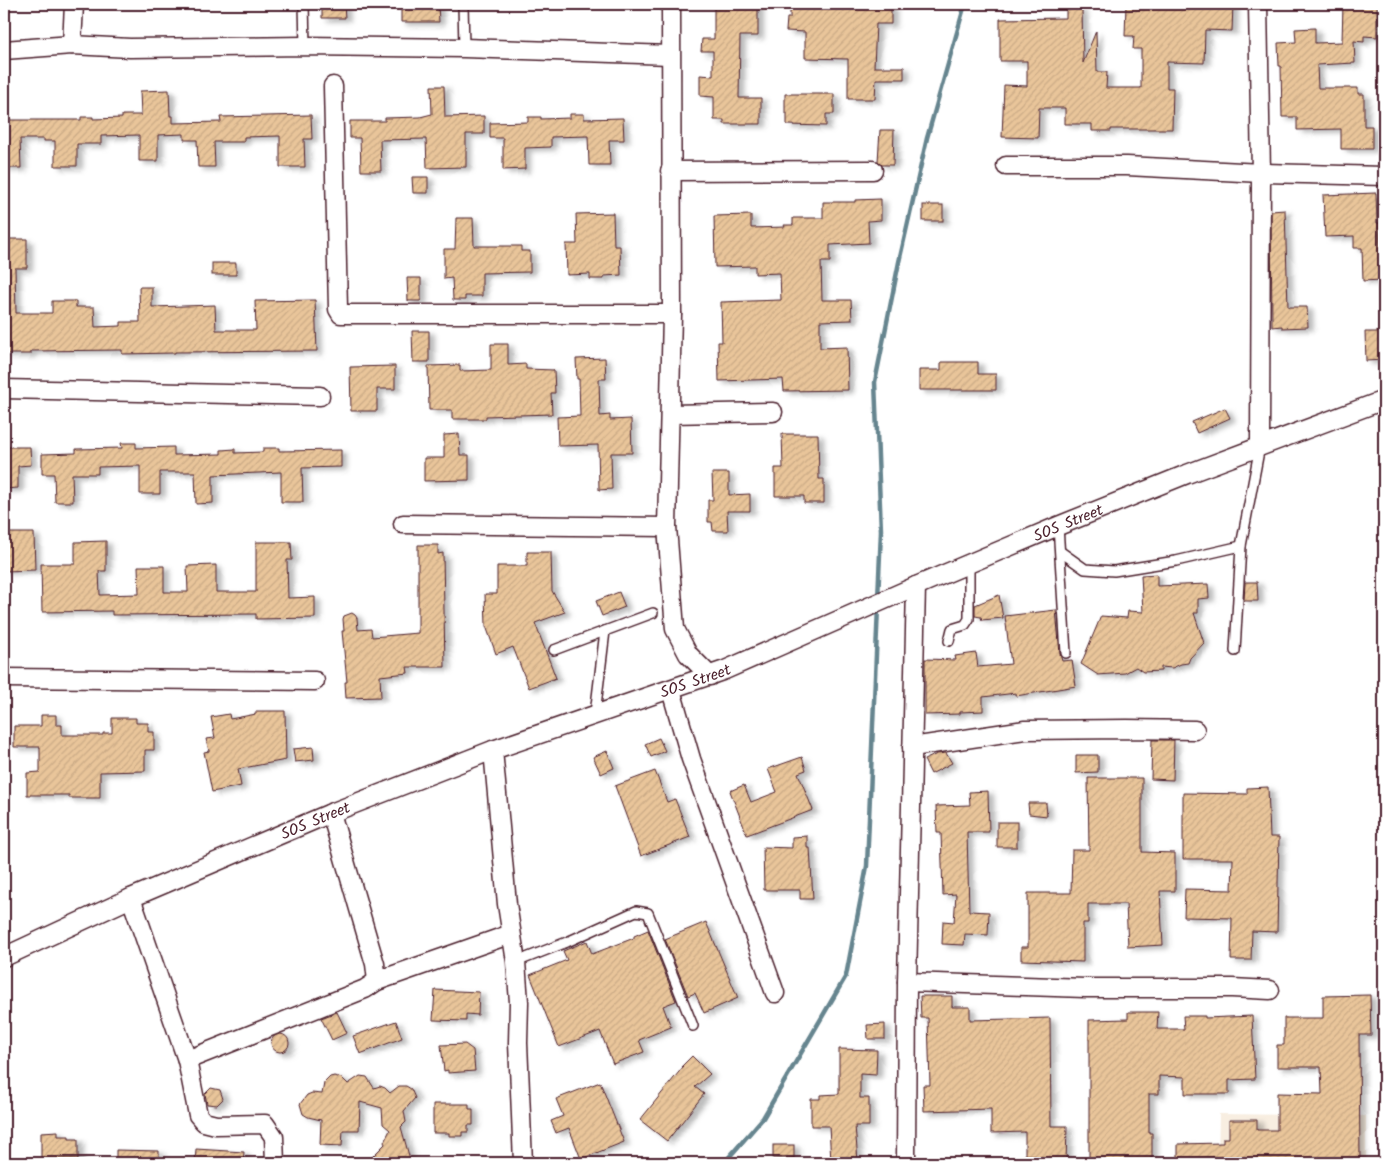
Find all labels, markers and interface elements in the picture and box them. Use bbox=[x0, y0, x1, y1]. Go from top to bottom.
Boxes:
street label: SOS Street bbox=[1029, 498, 1108, 549]
street label: SOS Street bbox=[657, 657, 736, 706]
street label: SOS Street bbox=[277, 795, 355, 847]

